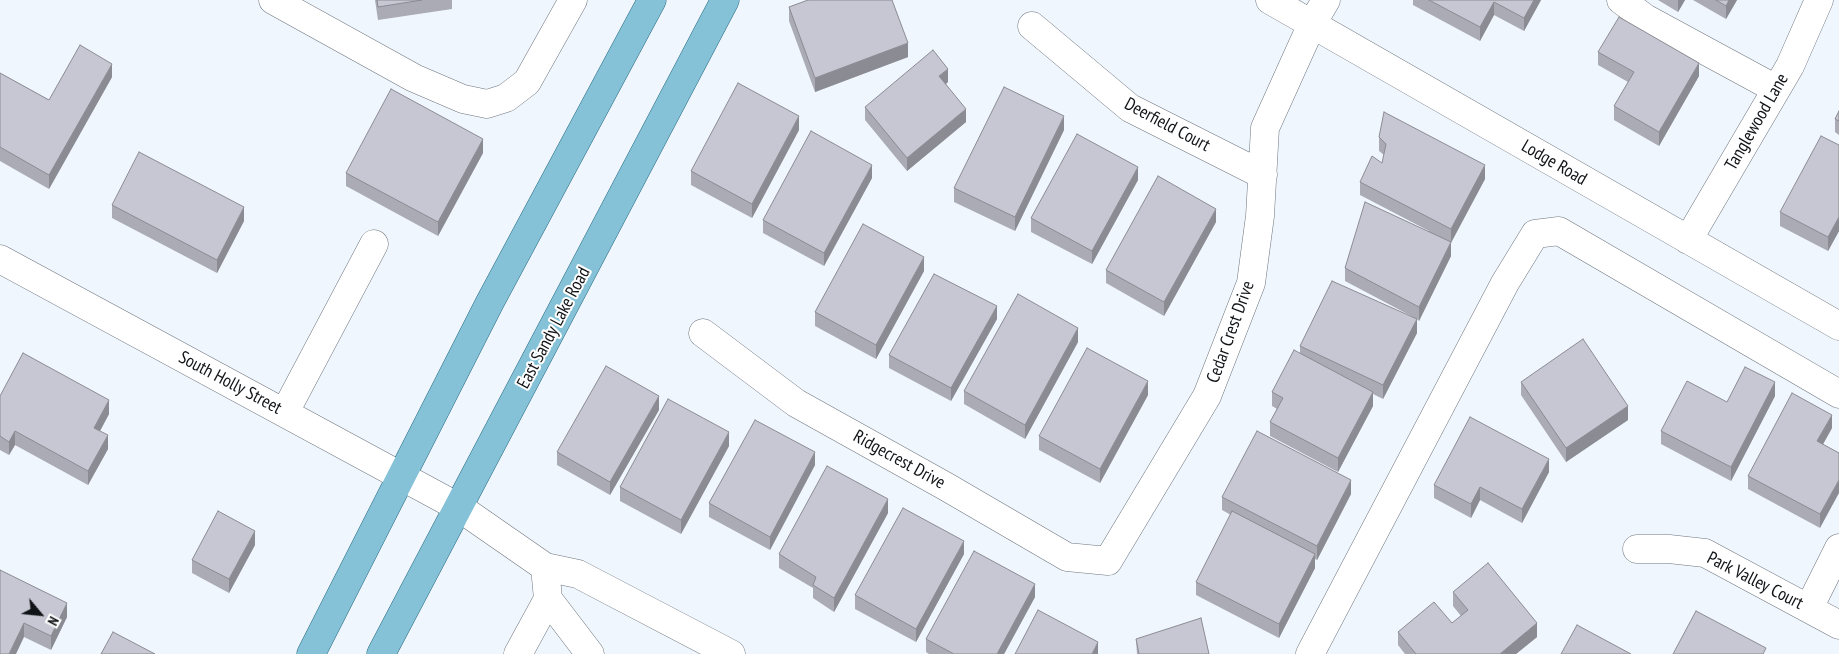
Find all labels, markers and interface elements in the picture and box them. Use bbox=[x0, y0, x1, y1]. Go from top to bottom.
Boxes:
street label: Tanglewood Lane bbox=[1721, 70, 1793, 174]
street label: Deerfield Court bbox=[1120, 93, 1214, 157]
street label: Lodge Road bbox=[1517, 136, 1591, 190]
street label: East Sandy Lake Road bbox=[513, 264, 595, 392]
street label: Cedar Crest Drive bbox=[1203, 278, 1259, 386]
street label: South Holly Street bbox=[175, 347, 285, 419]
street label: Ridgecrest Drive bbox=[849, 426, 949, 494]
street label: Park Valley Court bbox=[1703, 548, 1807, 614]
north arrow bbox=[15, 589, 65, 639]
text: N bbox=[44, 613, 63, 629]

